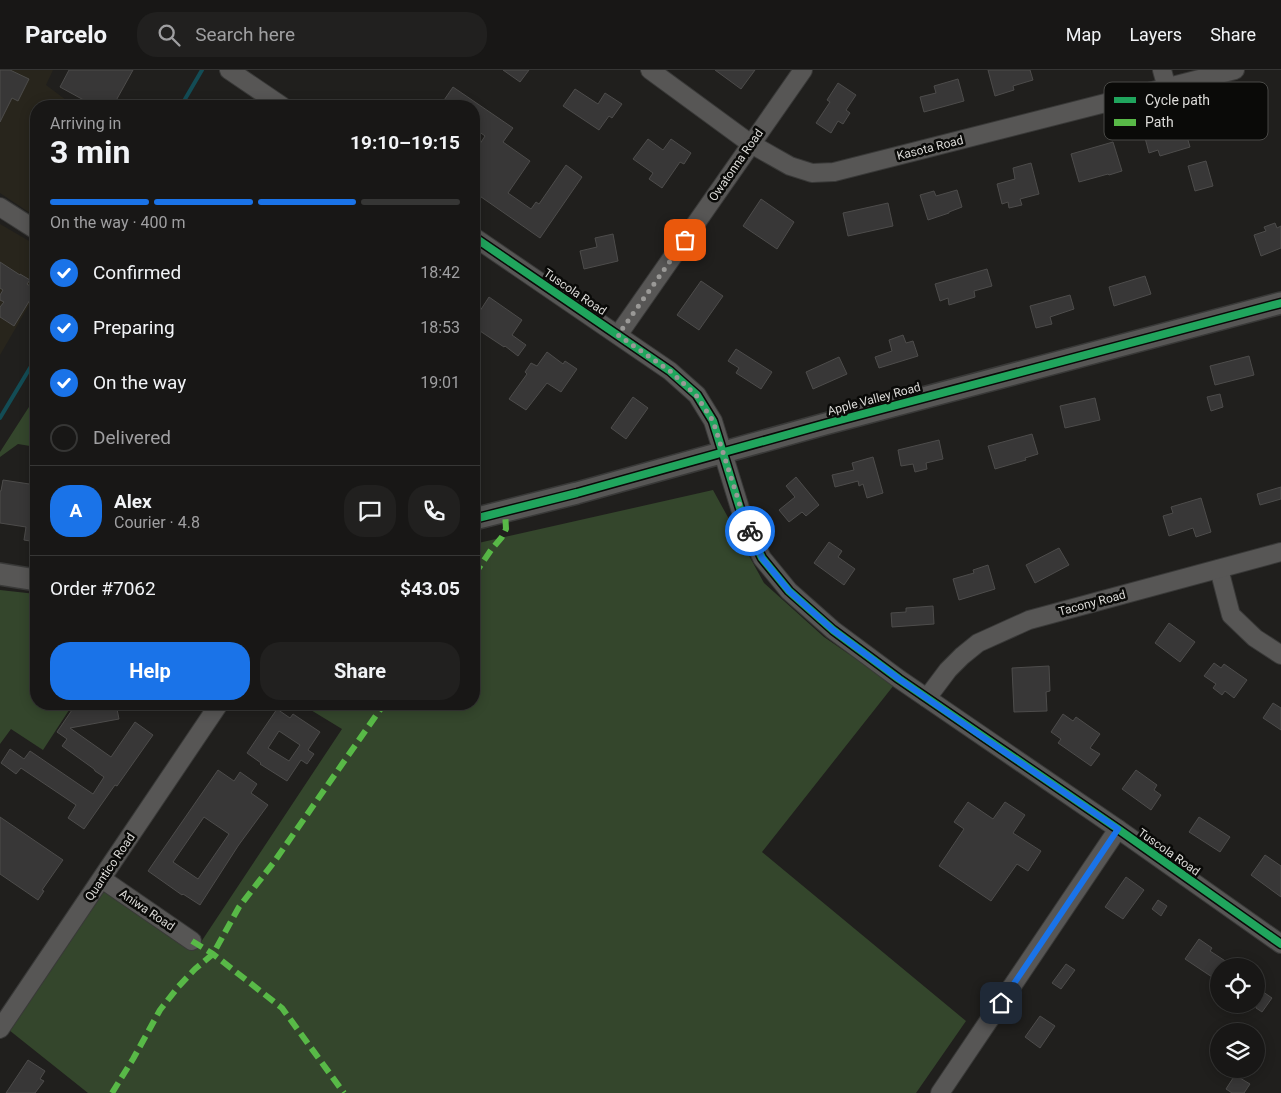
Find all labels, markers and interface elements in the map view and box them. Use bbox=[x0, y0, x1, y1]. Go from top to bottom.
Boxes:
search box bbox=[137, 12, 487, 57]
text: Parcelo bbox=[25, 21, 107, 49]
icon: search bbox=[155, 21, 183, 49]
text: Search here bbox=[195, 23, 295, 46]
text: Map bbox=[1066, 24, 1101, 45]
text: Layers bbox=[1129, 24, 1182, 45]
text: Share bbox=[1210, 24, 1256, 45]
legend bbox=[1104, 82, 1268, 140]
text: Cycle path bbox=[1145, 92, 1210, 108]
text: Arriving in bbox=[50, 114, 121, 133]
text: Path bbox=[1145, 114, 1174, 130]
street label: Owatonna Road bbox=[706, 126, 766, 204]
text: 19:10–19:15 bbox=[350, 131, 460, 154]
text: 3 min bbox=[50, 133, 130, 171]
street label: Kasota Road bbox=[895, 133, 965, 163]
text: On the way · 400 m bbox=[50, 213, 186, 232]
pin bbox=[664, 219, 706, 261]
icon: bag bbox=[671, 226, 699, 254]
icon: check bbox=[50, 259, 78, 287]
text: Confirmed bbox=[93, 261, 181, 284]
text: 18:42 bbox=[420, 263, 460, 282]
street label: Tuscola Road bbox=[541, 266, 609, 318]
icon: check bbox=[50, 314, 78, 342]
text: Preparing bbox=[93, 316, 175, 339]
text: 18:53 bbox=[420, 318, 460, 337]
icon: check bbox=[50, 369, 78, 397]
text: On the way bbox=[93, 371, 186, 394]
text: 19:01 bbox=[420, 373, 460, 392]
street label: Apple Valley Road bbox=[826, 380, 922, 418]
text: Delivered bbox=[93, 426, 171, 449]
button: chat bbox=[344, 485, 396, 537]
button: phone bbox=[408, 485, 460, 537]
text: Alex bbox=[114, 490, 152, 513]
text: A bbox=[70, 499, 82, 522]
courier bbox=[725, 506, 775, 556]
text: Courier · 4.8 bbox=[114, 513, 200, 532]
icon: bike bbox=[736, 517, 764, 545]
text: Order #7062 bbox=[50, 577, 156, 600]
text: $43.05 bbox=[400, 577, 460, 600]
street label: Tacony Road bbox=[1057, 587, 1127, 619]
button: Help bbox=[50, 642, 250, 700]
button: Share bbox=[260, 642, 460, 700]
street label: Tuscola Road bbox=[1135, 825, 1203, 879]
street label: Quantico Road bbox=[82, 831, 138, 903]
street label: Aniwa Road bbox=[117, 886, 177, 934]
map controls bbox=[1210, 958, 1265, 1078]
button: locate bbox=[1210, 958, 1265, 1013]
pin bbox=[980, 982, 1022, 1024]
icon: home bbox=[987, 989, 1015, 1017]
button: layers bbox=[1210, 1023, 1265, 1078]

